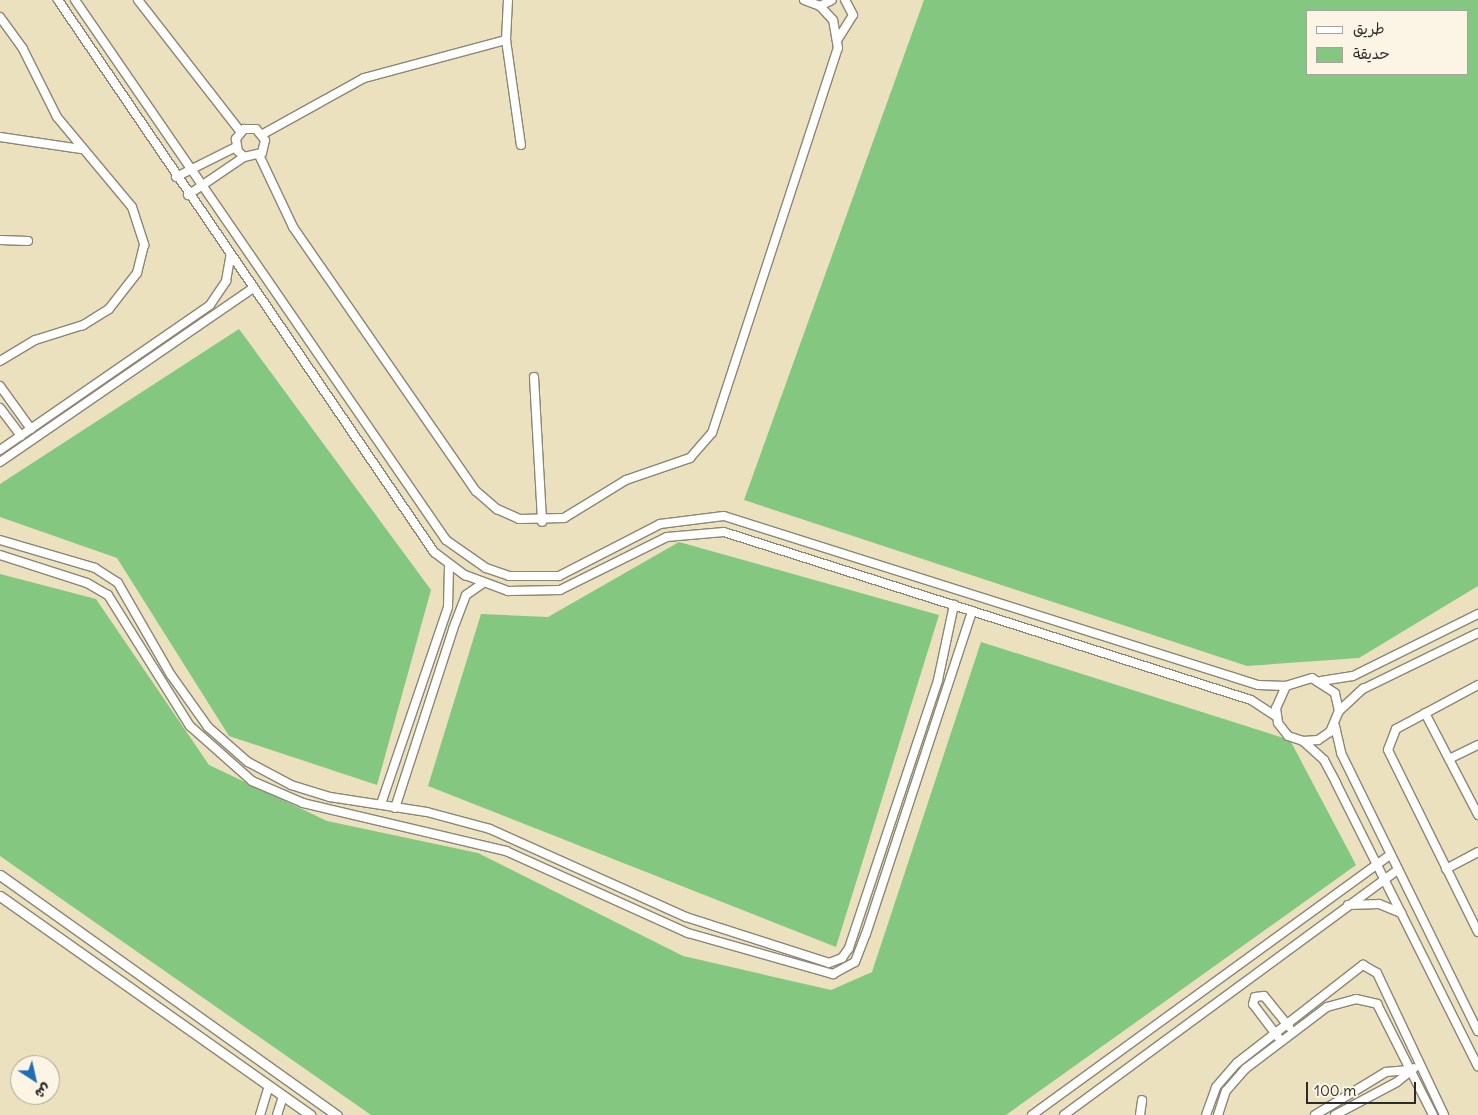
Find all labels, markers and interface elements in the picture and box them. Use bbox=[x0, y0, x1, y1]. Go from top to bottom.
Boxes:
legend bbox=[1306, 10, 1468, 75]
text: طريق bbox=[1353, 19, 1385, 38]
text: حديقة bbox=[1353, 44, 1390, 63]
north arrow bbox=[10, 1055, 60, 1105]
scale bar bbox=[1308, 1072, 1418, 1104]
text: ش bbox=[32, 1080, 55, 1103]
text: 100 m bbox=[1314, 1081, 1356, 1100]

